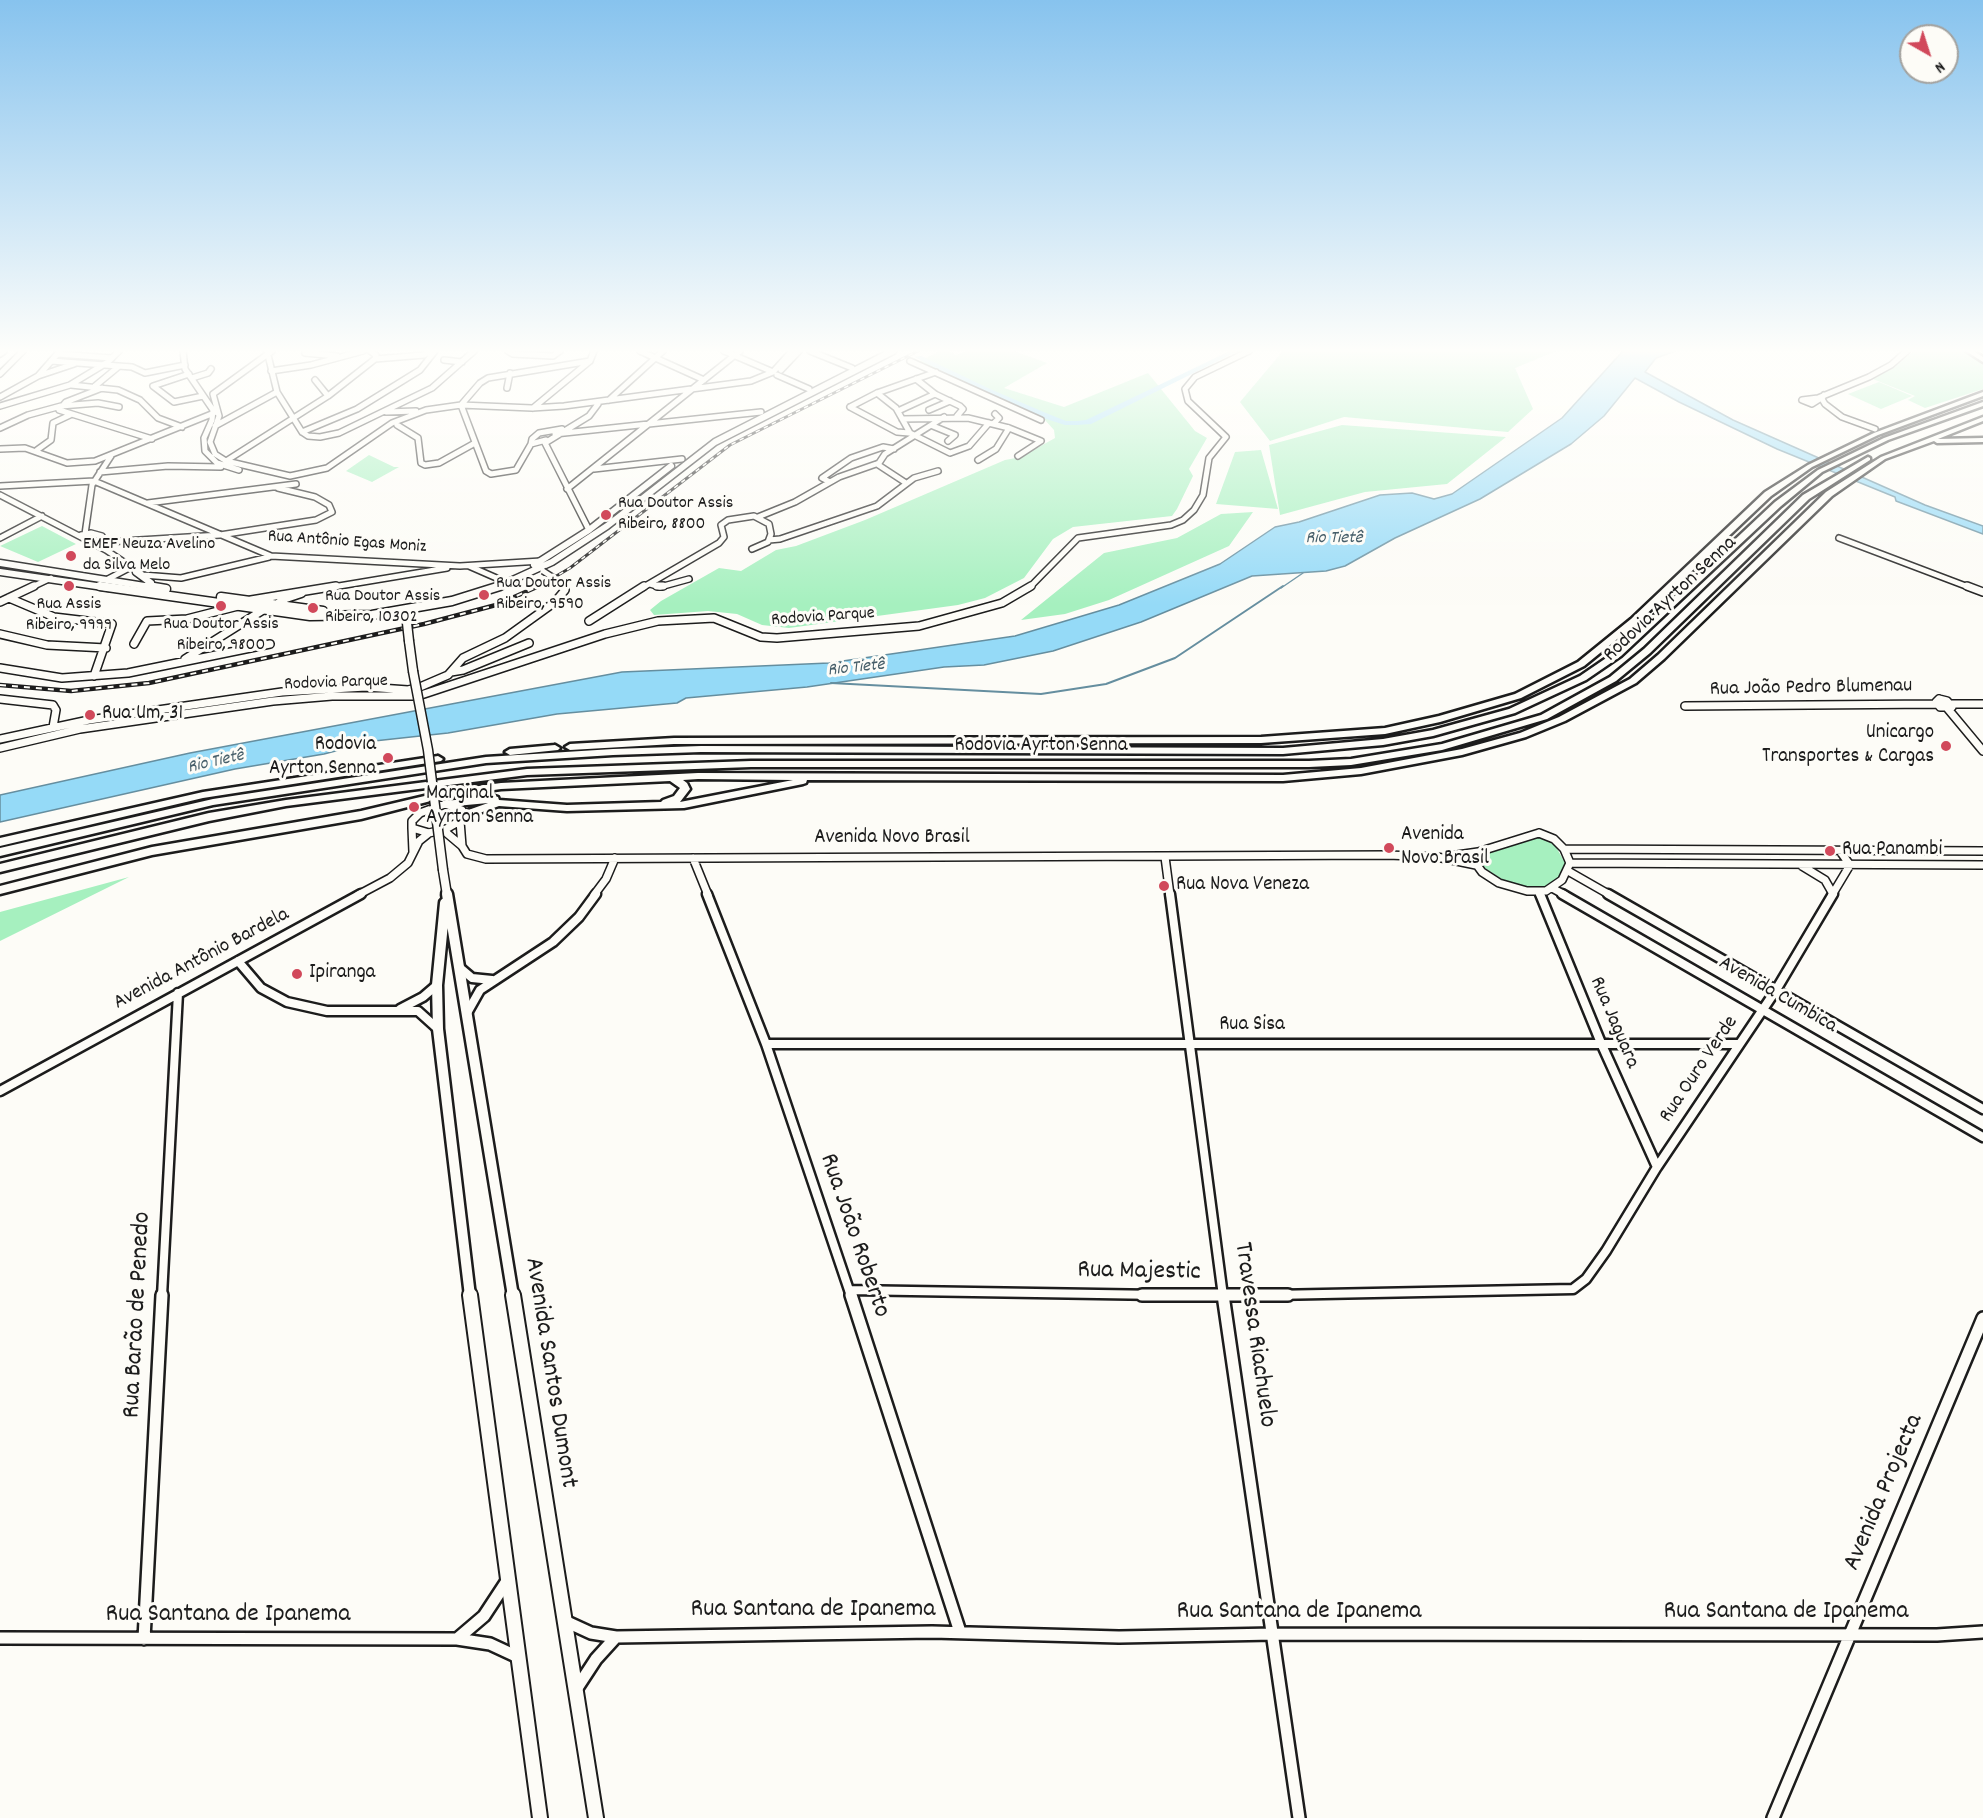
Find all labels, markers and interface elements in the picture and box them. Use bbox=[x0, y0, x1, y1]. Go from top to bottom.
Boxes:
north arrow bbox=[1899, 24, 1959, 84]
text: N bbox=[1929, 55, 1950, 78]
place label: Rua Doutor Assis Ribeiro, 8800 bbox=[618, 494, 733, 536]
marker: Rua Doutor Assis Ribeiro, 8800 bbox=[599, 508, 613, 522]
street label: Rua Antônio Egas Moniz bbox=[267, 527, 427, 559]
water label: Rio Tietê bbox=[1305, 529, 1363, 551]
street label: Rodovia Ayrton Senna bbox=[1599, 532, 1743, 668]
place label: EMEF Neuza Avelino da Silva Melo bbox=[83, 535, 215, 578]
marker: EMEF Neuza Avelino da Silva Melo bbox=[64, 549, 78, 563]
place label: Rua Doutor Assis Ribeiro, 9590 bbox=[496, 574, 611, 616]
marker: Rua Assis Ribeiro, 9999 bbox=[62, 579, 76, 593]
place label: Rua Doutor Assis Ribeiro, 10302 bbox=[325, 587, 440, 630]
marker: Rua Doutor Assis Ribeiro, 9590 bbox=[477, 588, 491, 602]
place label: Rua Assis Ribeiro, 9999 bbox=[26, 595, 112, 638]
marker: Rua Doutor Assis Ribeiro, 9800 bbox=[214, 599, 228, 613]
marker: Rua Doutor Assis Ribeiro, 10302 bbox=[306, 601, 320, 615]
street label: Rodovia Parque bbox=[771, 604, 875, 632]
place label: Rua Doutor Assis Ribeiro, 9800 bbox=[163, 615, 279, 658]
water label: Rio Tietê bbox=[827, 655, 885, 683]
street label: Rodovia Parque bbox=[284, 671, 388, 697]
street label: Rua João Pedro Blumenau bbox=[1710, 675, 1912, 703]
place label: Rua Um, 31 bbox=[102, 702, 183, 728]
marker: Rua Um, 31 bbox=[83, 708, 97, 722]
place label: Unicargo Transportes & Cargas bbox=[1762, 721, 1934, 771]
place label: Rodovia Ayrton Senna bbox=[269, 733, 376, 783]
street label: Rodovia Ayrton Senna bbox=[954, 734, 1128, 760]
marker: Unicargo Transportes & Cargas bbox=[1939, 739, 1953, 753]
water label: Rio Tietê bbox=[186, 746, 246, 780]
marker: Rodovia Ayrton Senna bbox=[381, 751, 395, 765]
place label: Marginal Ayrton Senna bbox=[426, 782, 533, 832]
marker: Marginal Ayrton Senna bbox=[407, 800, 421, 814]
place label: Avenida Novo Brasil bbox=[1401, 823, 1489, 873]
street label: Avenida Novo Brasil bbox=[814, 826, 970, 852]
place label: Rua Panambi bbox=[1842, 838, 1942, 864]
marker: Avenida Novo Brasil bbox=[1382, 841, 1396, 855]
marker: Rua Panambi bbox=[1823, 844, 1837, 858]
place label: Rua Nova Veneza bbox=[1176, 873, 1309, 899]
marker: Rua Nova Veneza bbox=[1157, 879, 1171, 893]
street label: Avenida Antônio Bardela bbox=[110, 903, 294, 1017]
street label: Avenida Cumbica bbox=[1713, 952, 1841, 1040]
place label: Ipiranga bbox=[309, 961, 375, 987]
marker: Ipiranga bbox=[290, 967, 304, 981]
street label: Rua Jaguara bbox=[1582, 973, 1644, 1073]
street label: Rua Ouro Verde bbox=[1655, 1012, 1745, 1128]
street label: Rua Sisa bbox=[1219, 1013, 1285, 1039]
street label: Rua João Roberto bbox=[810, 1150, 896, 1322]
street label: Rua Barão de Penedo bbox=[118, 1211, 160, 1419]
street label: Travessa Riachuelo bbox=[1225, 1240, 1281, 1430]
street label: Avenida Santos Dumont bbox=[515, 1256, 583, 1490]
street label: Rua Majestic bbox=[1077, 1256, 1201, 1290]
street label: Avenida Projecta bbox=[1838, 1410, 1932, 1576]
street label: Rua Santana de Ipanema bbox=[691, 1595, 935, 1627]
street label: Rua Santana de Ipanema bbox=[1177, 1597, 1421, 1629]
street label: Rua Santana de Ipanema bbox=[1664, 1597, 1908, 1629]
street label: Rua Santana de Ipanema bbox=[106, 1600, 350, 1632]

